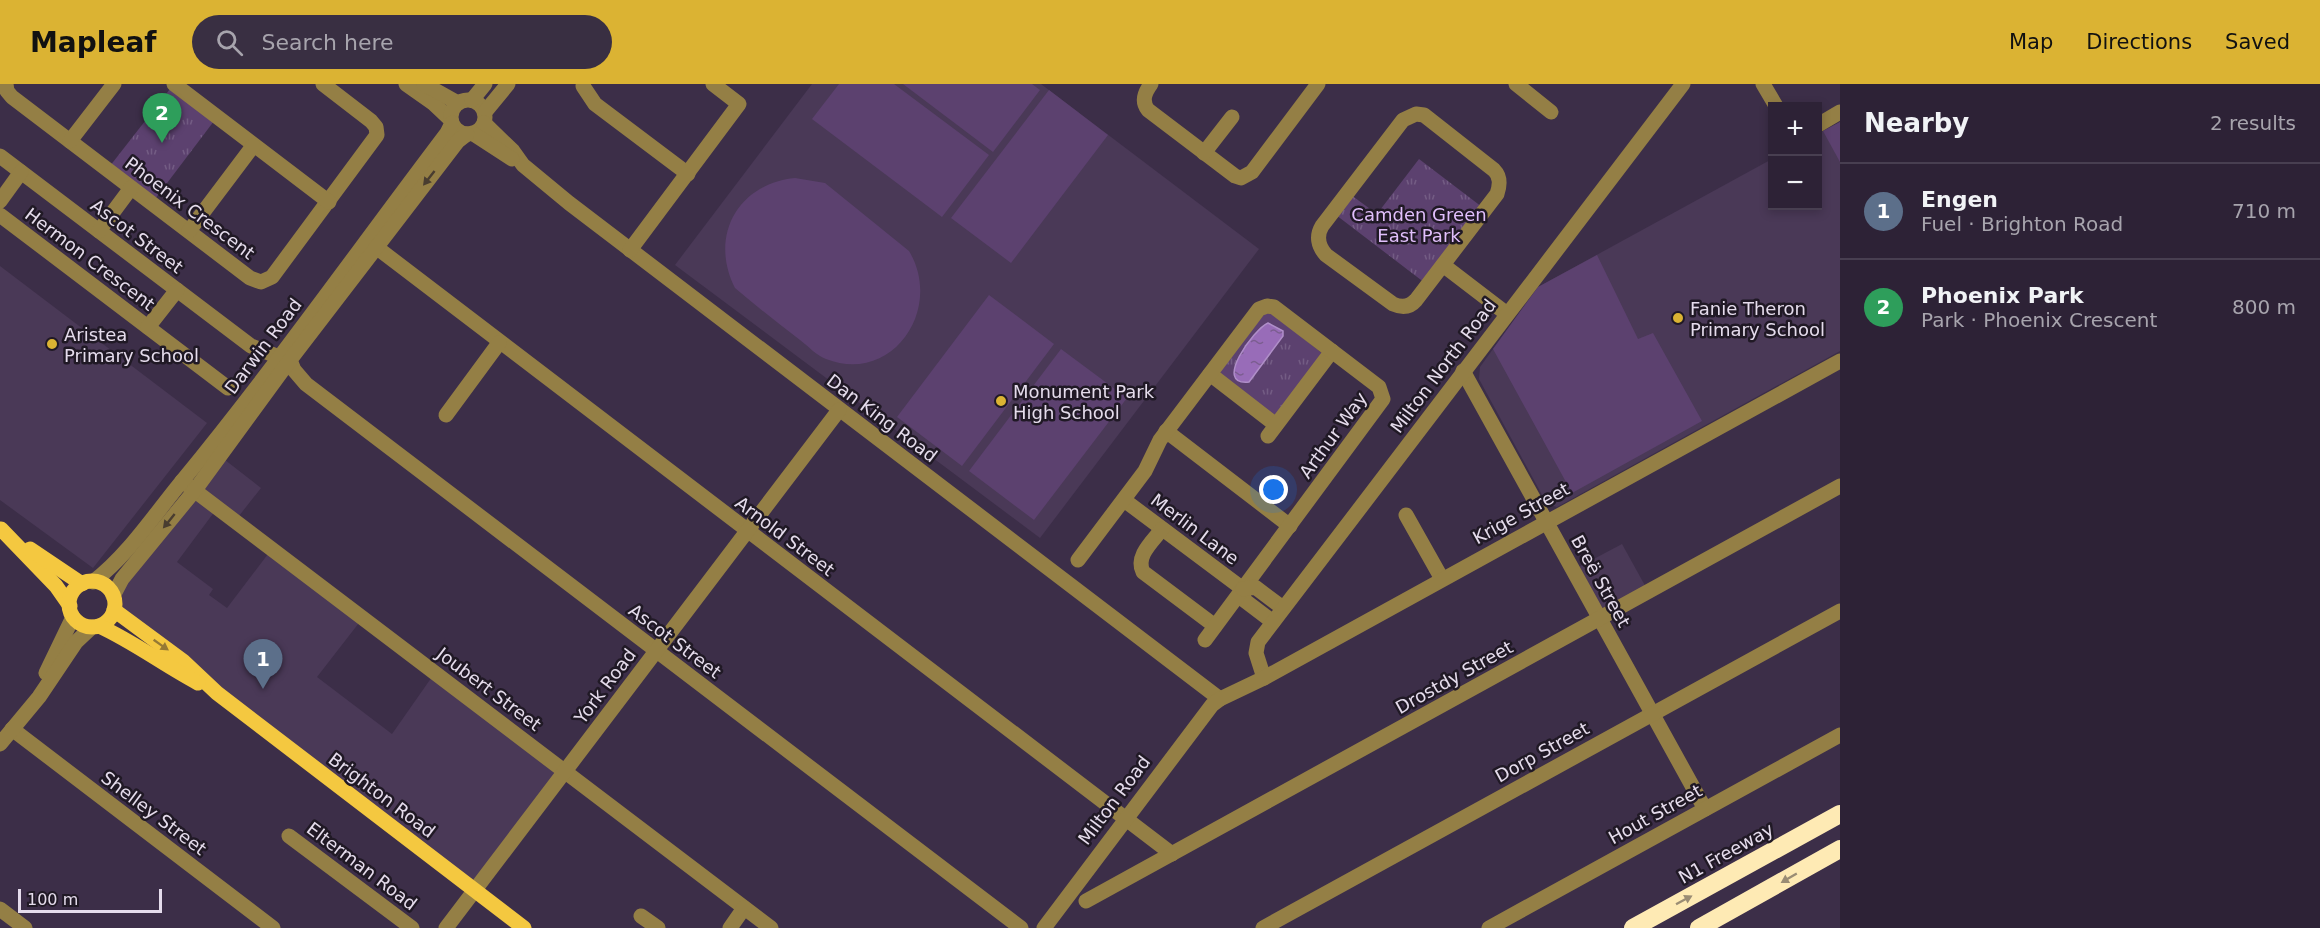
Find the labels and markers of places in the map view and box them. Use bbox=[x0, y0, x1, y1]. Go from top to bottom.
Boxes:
pin: 2 bbox=[142, 94, 182, 143]
place label: Fanie Theron Primary School bbox=[1690, 298, 1825, 340]
marker: Fanie Theron Primary School bbox=[1671, 311, 1685, 325]
place label: Aristea Primary School bbox=[64, 324, 199, 366]
marker: Aristea Primary School bbox=[45, 337, 59, 351]
place label: Monument Park High School bbox=[1013, 381, 1155, 423]
marker: Monument Park High School bbox=[994, 394, 1008, 408]
pin: 1 bbox=[244, 640, 282, 689]

